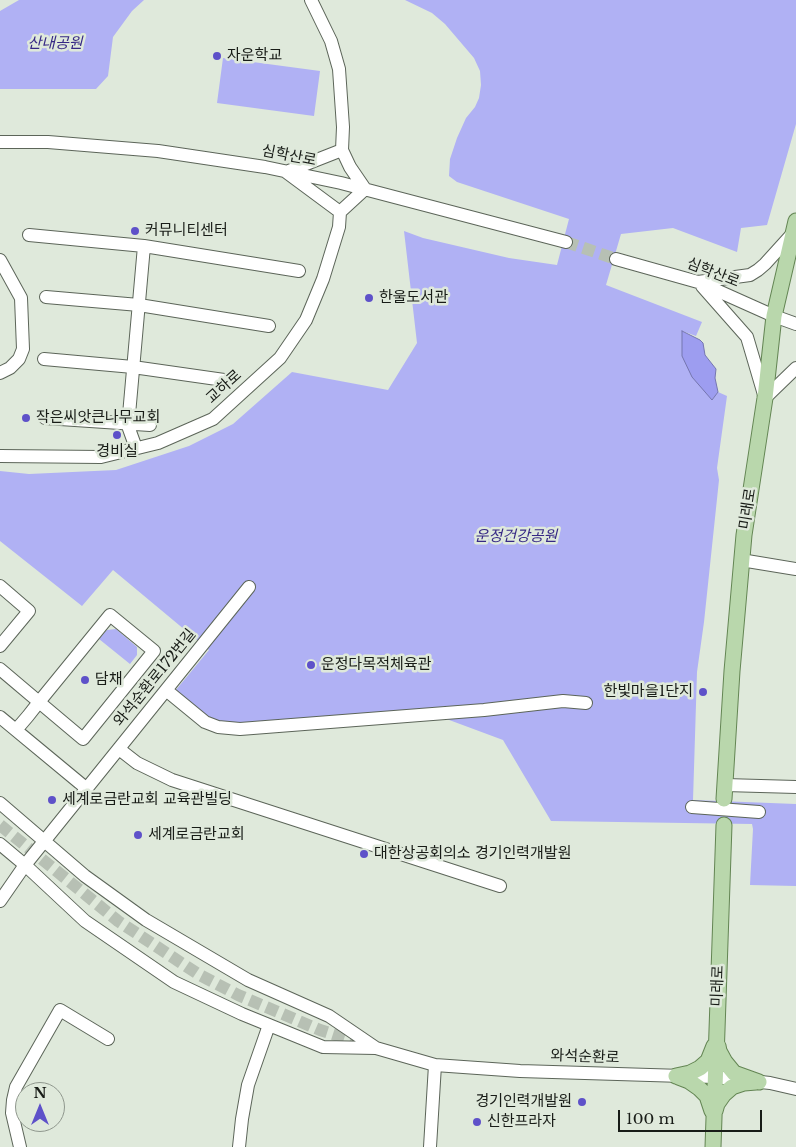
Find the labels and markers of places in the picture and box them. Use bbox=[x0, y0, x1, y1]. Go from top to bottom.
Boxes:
place label: 자운학교 bbox=[227, 47, 282, 65]
marker: 자운학교 bbox=[211, 50, 223, 62]
place label: 커뮤니티센터 bbox=[145, 222, 228, 240]
marker: 커뮤니티센터 bbox=[129, 225, 141, 237]
place label: 한울도서관 bbox=[379, 289, 448, 307]
marker: 한울도서관 bbox=[363, 292, 375, 304]
place label: 작은씨앗큰나무교회 bbox=[36, 409, 160, 427]
marker: 작은씨앗큰나무교회 bbox=[20, 412, 32, 424]
marker: 경비실 bbox=[111, 429, 123, 441]
place label: 경비실 bbox=[96, 443, 138, 461]
place label: 운정다목적체육관 bbox=[321, 656, 431, 674]
marker: 운정다목적체육관 bbox=[305, 659, 317, 671]
place label: 담채 bbox=[95, 671, 123, 689]
marker: 담채 bbox=[79, 674, 91, 686]
place label: 한빛마을1단지 bbox=[604, 683, 693, 701]
marker: 한빛마을1단지 bbox=[697, 686, 709, 698]
place label: 세계로금란교회 교육관빌딩 bbox=[62, 791, 232, 809]
marker: 세계로금란교회 교육관빌딩 bbox=[46, 794, 58, 806]
place label: 세계로금란교회 bbox=[148, 826, 245, 844]
marker: 세계로금란교회 bbox=[132, 829, 144, 841]
place label: 대한상공회의소 경기인력개발원 bbox=[374, 845, 572, 863]
marker: 대한상공회의소 경기인력개발원 bbox=[358, 848, 370, 860]
place label: 경기인력개발원 bbox=[475, 1093, 572, 1111]
marker: 경기인력개발원 bbox=[576, 1096, 588, 1108]
place label: 신한프라자 bbox=[487, 1113, 556, 1131]
marker: 신한프라자 bbox=[471, 1116, 483, 1128]

